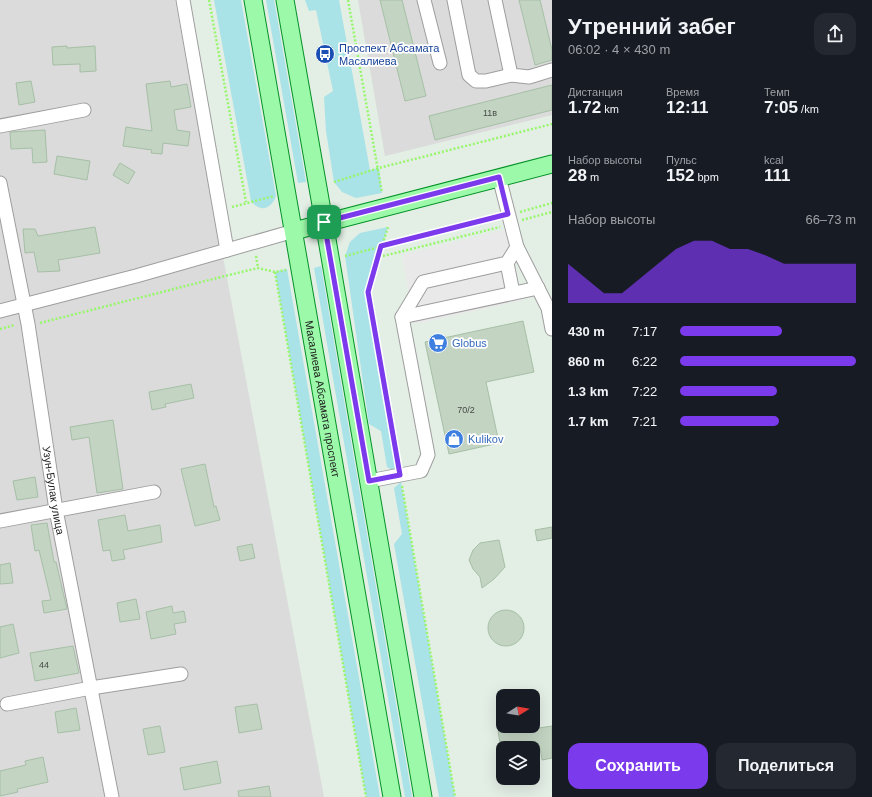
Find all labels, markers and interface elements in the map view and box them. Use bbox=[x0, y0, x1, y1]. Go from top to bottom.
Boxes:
button: share bbox=[814, 13, 856, 55]
text: Утренний забег bbox=[568, 14, 736, 39]
place label: Проспект Абсамата Масалиева bbox=[339, 42, 440, 67]
text: 06:02 · 4 × 430 m bbox=[568, 42, 670, 57]
bus stop icon: Проспект Абсамата Масалиева bbox=[314, 43, 336, 65]
text: Дистанция bbox=[568, 86, 623, 98]
text: Время bbox=[666, 86, 699, 98]
text: Темп bbox=[764, 86, 790, 98]
text: 1.72 bbox=[568, 98, 601, 117]
text: 12:11 bbox=[666, 98, 709, 117]
text: 7:05 bbox=[764, 98, 798, 117]
text: km bbox=[601, 103, 619, 115]
text: /km bbox=[798, 103, 819, 115]
house number: 11в bbox=[483, 108, 497, 118]
text: Набор высоты bbox=[568, 154, 642, 166]
text: Пульс bbox=[666, 154, 697, 166]
text: kcal bbox=[764, 154, 784, 166]
text: 28 bbox=[568, 166, 587, 185]
text: 152 bbox=[666, 166, 694, 185]
text: 111 bbox=[764, 166, 791, 185]
text: m bbox=[587, 171, 599, 183]
text: bpm bbox=[694, 171, 719, 183]
pin bbox=[307, 205, 341, 239]
icon: arrive bbox=[313, 211, 335, 233]
text: Набор высоты bbox=[568, 212, 655, 227]
text: 66–73 m bbox=[805, 212, 856, 227]
street label: Масалиева Абсамата проспект bbox=[303, 320, 342, 478]
text: 430 m bbox=[568, 324, 605, 339]
text: 7:17 bbox=[632, 324, 657, 339]
supermarket icon: Globus bbox=[427, 332, 449, 354]
place label: Globus bbox=[452, 337, 487, 349]
text: 860 m bbox=[568, 354, 605, 369]
text: 6:22 bbox=[632, 354, 657, 369]
text: 1.3 km bbox=[568, 384, 608, 399]
text: 7:22 bbox=[632, 384, 657, 399]
house number: 70/2 bbox=[457, 405, 475, 415]
text: 1.7 km bbox=[568, 414, 608, 429]
text: 7:21 bbox=[632, 414, 657, 429]
shop icon: Kulikov bbox=[443, 428, 465, 450]
place label: Kulikov bbox=[468, 433, 504, 445]
street label: Узун-Булак улица bbox=[40, 445, 67, 536]
house number: 44 bbox=[39, 660, 49, 670]
north arrow bbox=[496, 689, 540, 733]
map controls bbox=[496, 689, 540, 785]
button: layers bbox=[496, 741, 540, 785]
button: Сохранить bbox=[568, 743, 708, 789]
button: Поделиться bbox=[716, 743, 856, 789]

